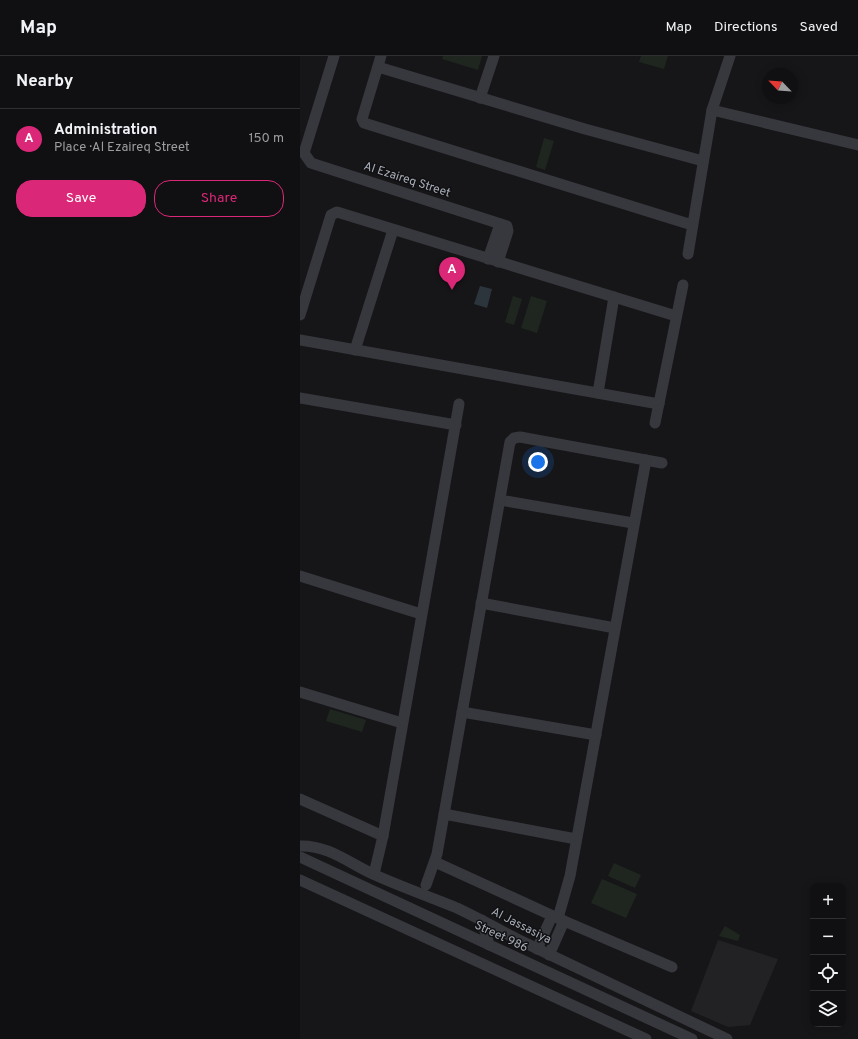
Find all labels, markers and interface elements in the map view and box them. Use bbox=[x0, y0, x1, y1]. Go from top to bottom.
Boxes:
text: Map bbox=[20, 16, 57, 40]
text: Map bbox=[666, 19, 692, 36]
text: Directions bbox=[714, 19, 778, 36]
text: Saved bbox=[800, 19, 838, 36]
north arrow bbox=[762, 68, 798, 104]
text: Nearby bbox=[16, 71, 73, 93]
text: Administration bbox=[54, 121, 158, 140]
text: A bbox=[24, 131, 34, 147]
text: 150 m bbox=[249, 131, 284, 147]
text: Place · Al Ezaireq Street bbox=[54, 140, 190, 156]
street label: Al Ezaireq Street bbox=[362, 158, 452, 202]
button: Save bbox=[16, 180, 146, 217]
button: Share bbox=[154, 180, 284, 217]
pin: A bbox=[439, 257, 465, 290]
your location bbox=[528, 452, 548, 472]
map controls bbox=[810, 883, 846, 1027]
button: + bbox=[810, 883, 846, 919]
street label: Al Jassasiya bbox=[488, 904, 554, 948]
street label: Street 986 bbox=[472, 918, 530, 956]
button: − bbox=[810, 919, 846, 955]
button: locate bbox=[810, 955, 846, 991]
button: layers bbox=[810, 991, 846, 1027]

